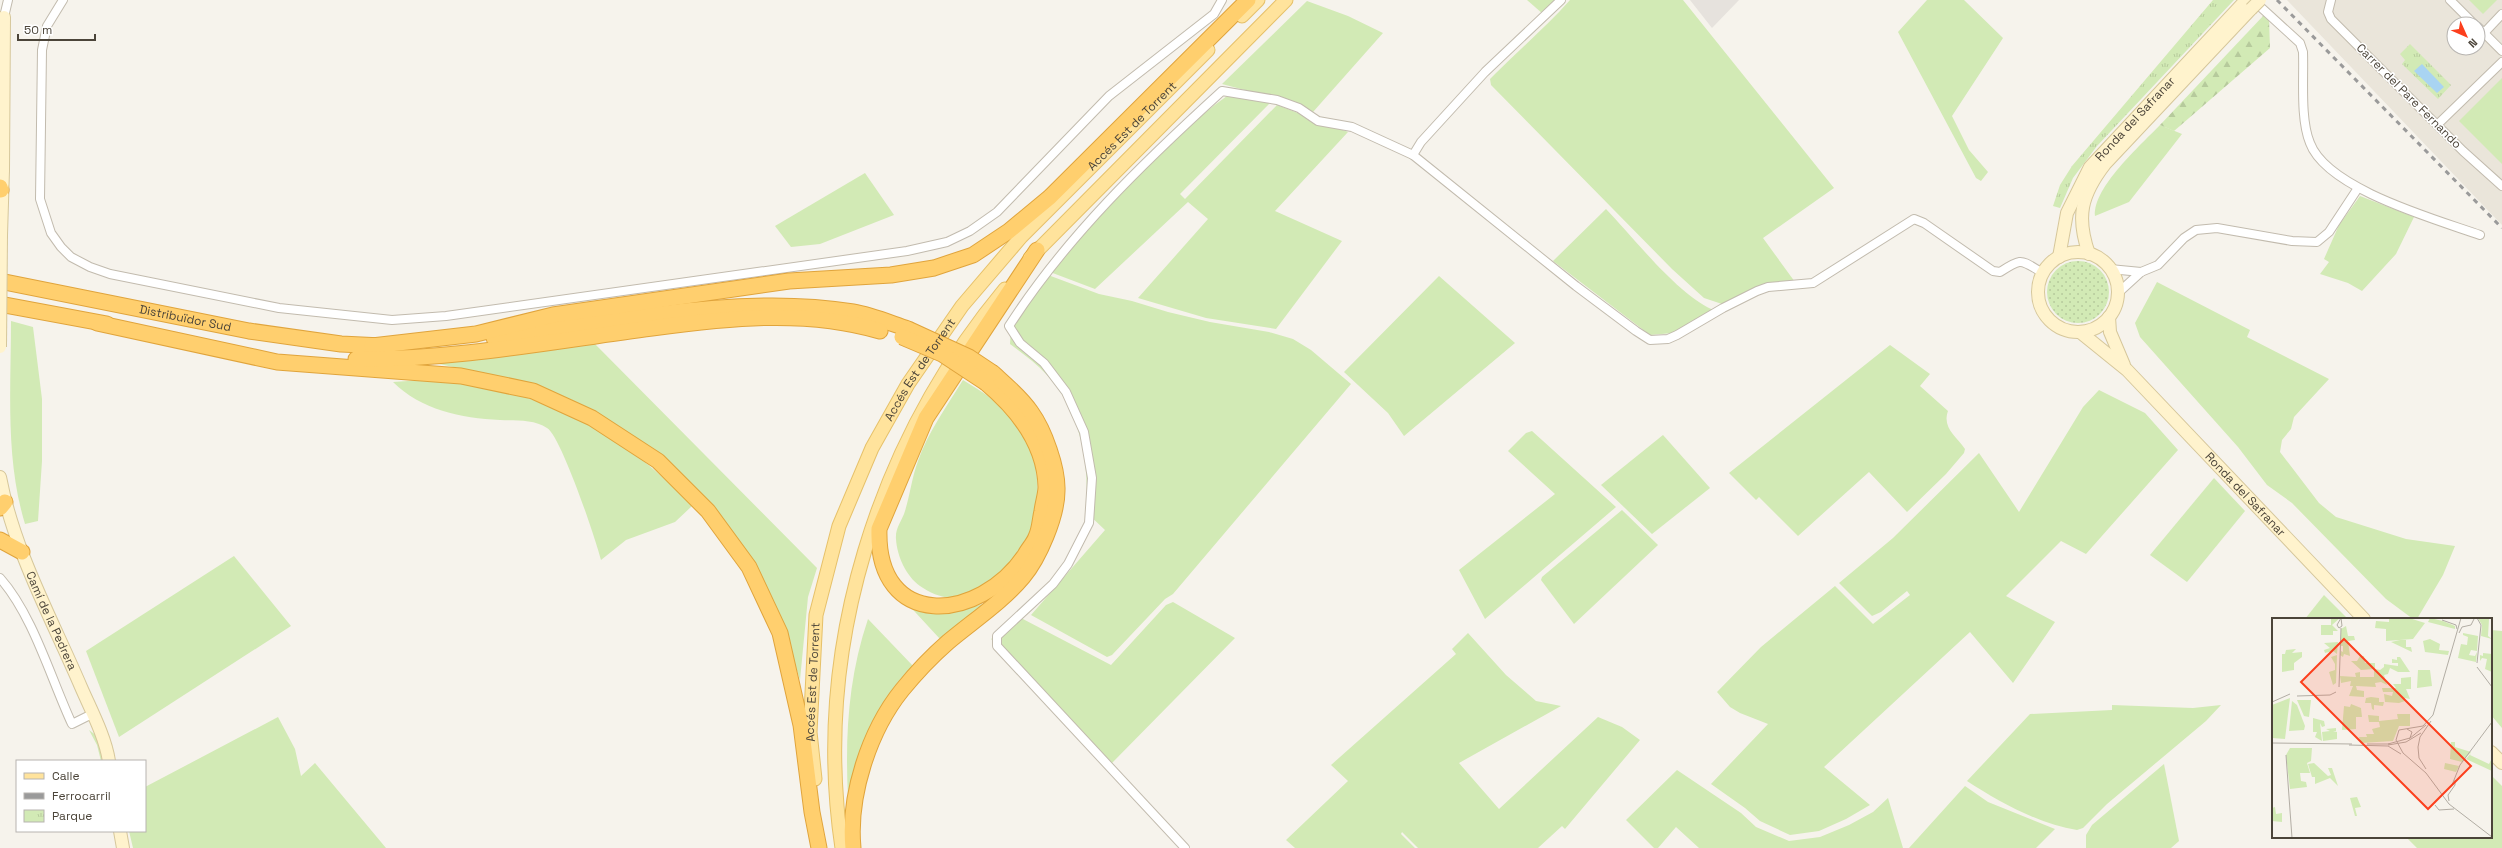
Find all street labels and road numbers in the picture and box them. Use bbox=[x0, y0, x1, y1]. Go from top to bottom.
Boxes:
street label: Carrer del Pare Fernando bbox=[2353, 40, 2465, 152]
street label: Ronda del Safranar bbox=[2091, 73, 2179, 165]
street label: Accés Est de Torrent bbox=[1084, 78, 1180, 174]
street label: Distribuïdor Sud bbox=[138, 301, 233, 335]
street label: Accés Est de Torrent bbox=[881, 315, 959, 424]
street label: Ronda del Safranar bbox=[2201, 449, 2289, 540]
street label: Camí de la Pedrera bbox=[22, 569, 81, 673]
street label: Accés Est de Torrent bbox=[802, 622, 824, 743]

